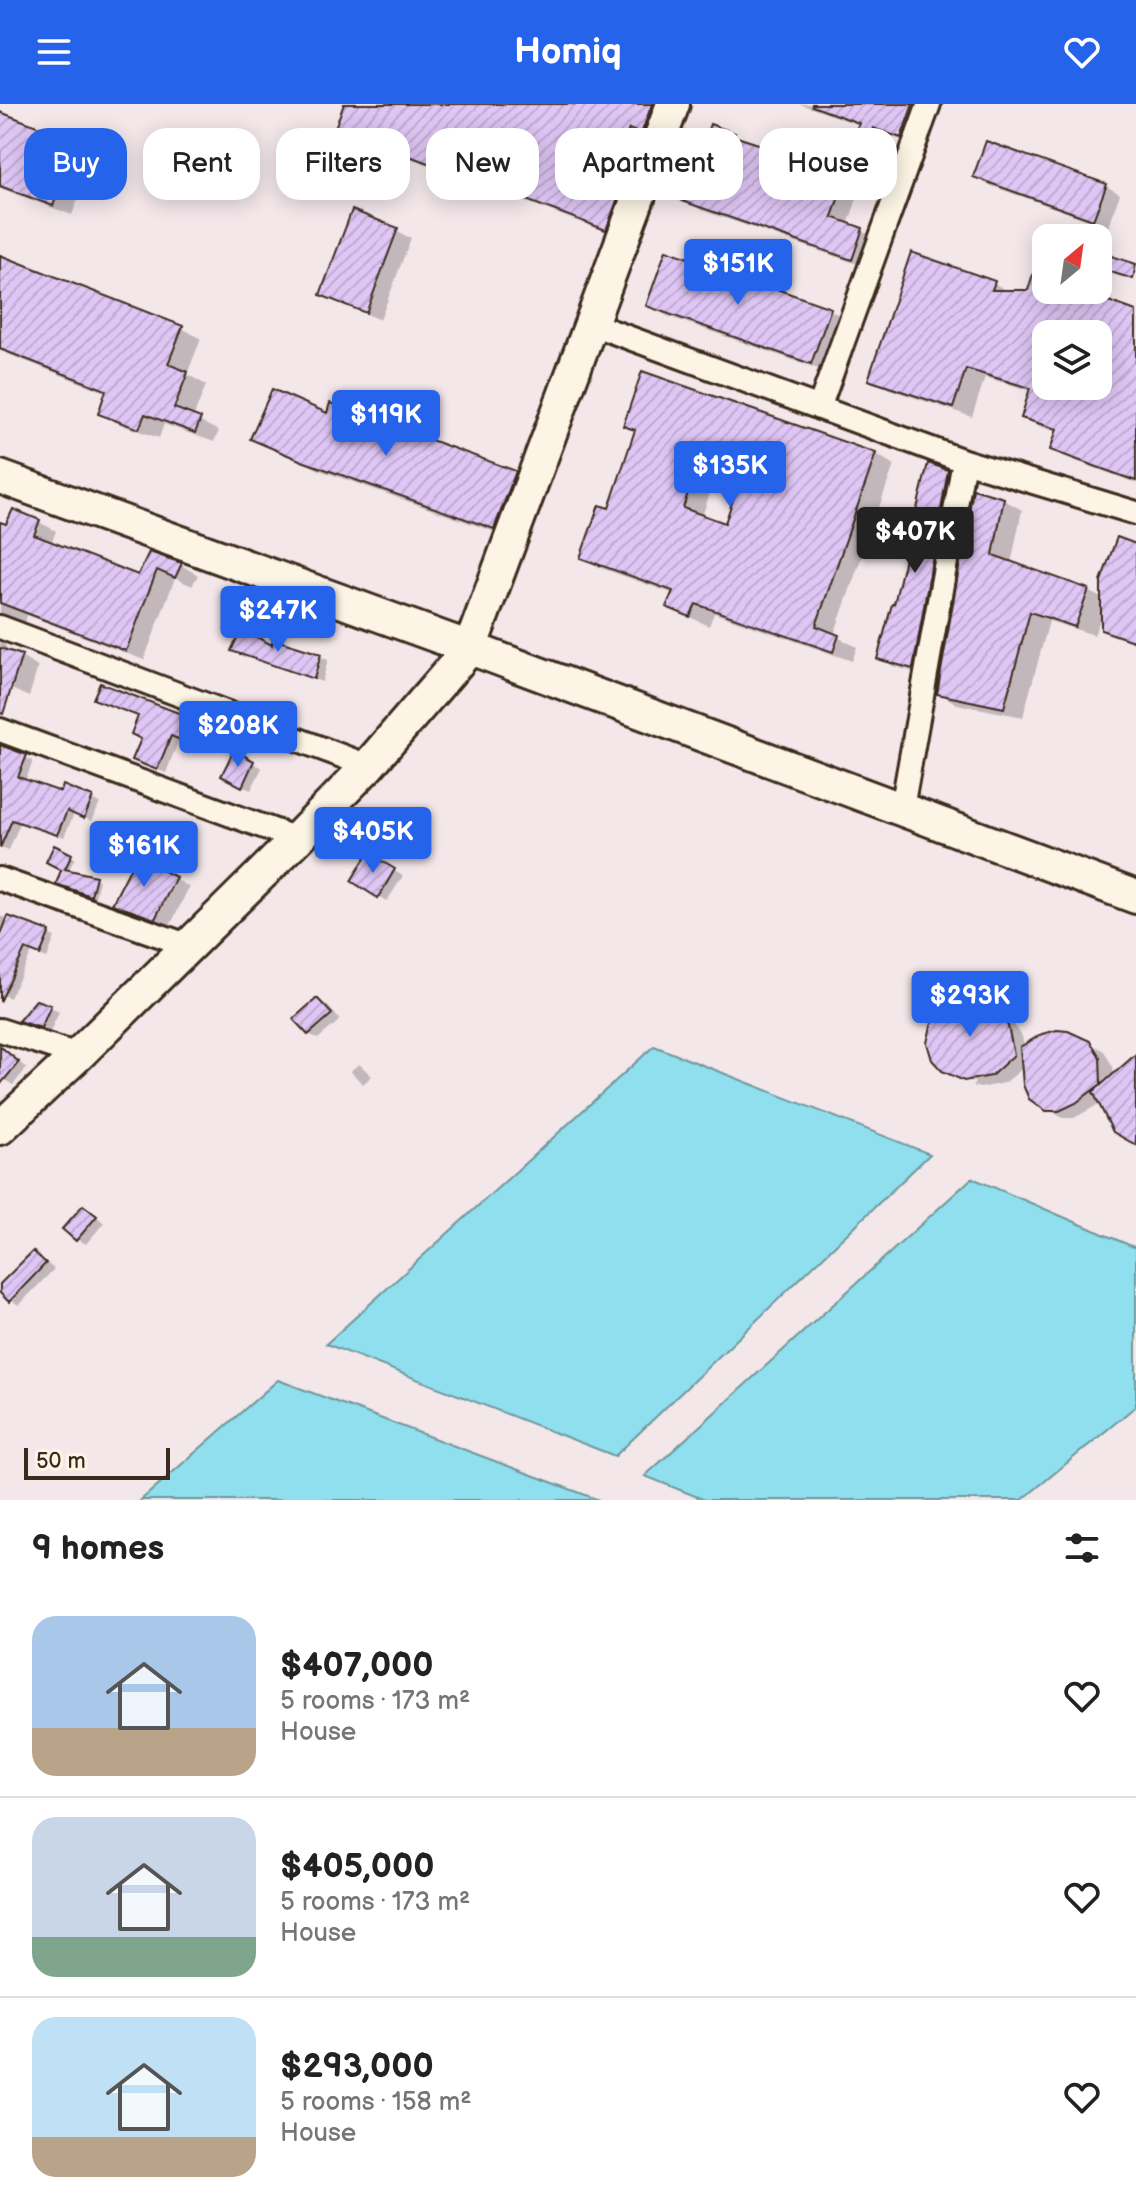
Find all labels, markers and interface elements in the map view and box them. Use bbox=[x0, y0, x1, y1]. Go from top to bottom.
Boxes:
icon: menu bbox=[32, 30, 76, 74]
icon: heart bbox=[1060, 30, 1104, 74]
text: Homiq bbox=[514, 31, 622, 74]
chip: Buy bbox=[24, 128, 127, 200]
chip: Rent bbox=[143, 128, 260, 200]
chip: Filters bbox=[276, 128, 410, 200]
chip: New bbox=[426, 128, 539, 200]
chip: Apartment bbox=[555, 128, 743, 200]
chip: House bbox=[759, 128, 897, 200]
north arrow bbox=[1032, 224, 1112, 304]
map controls bbox=[1032, 224, 1112, 400]
pin: $151K bbox=[682, 239, 794, 307]
text: $151K bbox=[702, 249, 774, 280]
button: layers bbox=[1032, 320, 1112, 400]
pin: $119K bbox=[330, 390, 442, 458]
text: $119K bbox=[350, 400, 422, 431]
pin: $135K bbox=[674, 441, 786, 509]
text: $135K bbox=[692, 451, 768, 482]
pin: $407K bbox=[859, 507, 971, 575]
text: $407K bbox=[875, 517, 955, 548]
pin: $247K bbox=[222, 586, 334, 654]
text: $247K bbox=[238, 596, 318, 627]
pin: $208K bbox=[182, 701, 294, 769]
text: $208K bbox=[197, 711, 279, 742]
pin: $405K bbox=[317, 807, 429, 875]
text: $405K bbox=[332, 817, 414, 848]
pin: $161K bbox=[88, 821, 200, 889]
text: $161K bbox=[108, 831, 180, 862]
pin: $293K bbox=[914, 971, 1026, 1039]
text: $293K bbox=[930, 981, 1010, 1012]
scale bar bbox=[24, 1444, 170, 1480]
text: 50 m bbox=[36, 1448, 86, 1475]
icon: filters bbox=[1060, 1526, 1104, 1570]
text: 9 homes bbox=[32, 1528, 164, 1569]
text: $407,000 bbox=[280, 1645, 433, 1686]
icon: home bbox=[96, 1648, 192, 1744]
icon: heart bbox=[1060, 1674, 1104, 1718]
text: 5 rooms · 173 m² bbox=[280, 1686, 470, 1717]
text: House bbox=[280, 1717, 356, 1748]
text: $405,000 bbox=[280, 1846, 434, 1887]
icon: home bbox=[96, 1849, 192, 1945]
icon: heart bbox=[1060, 1875, 1104, 1919]
text: 5 rooms · 173 m² bbox=[280, 1887, 470, 1918]
text: House bbox=[280, 1918, 356, 1949]
text: $293,000 bbox=[280, 2046, 434, 2087]
icon: home bbox=[96, 2049, 192, 2145]
icon: heart bbox=[1060, 2075, 1104, 2119]
text: 5 rooms · 158 m² bbox=[280, 2087, 472, 2118]
text: House bbox=[280, 2118, 356, 2149]

